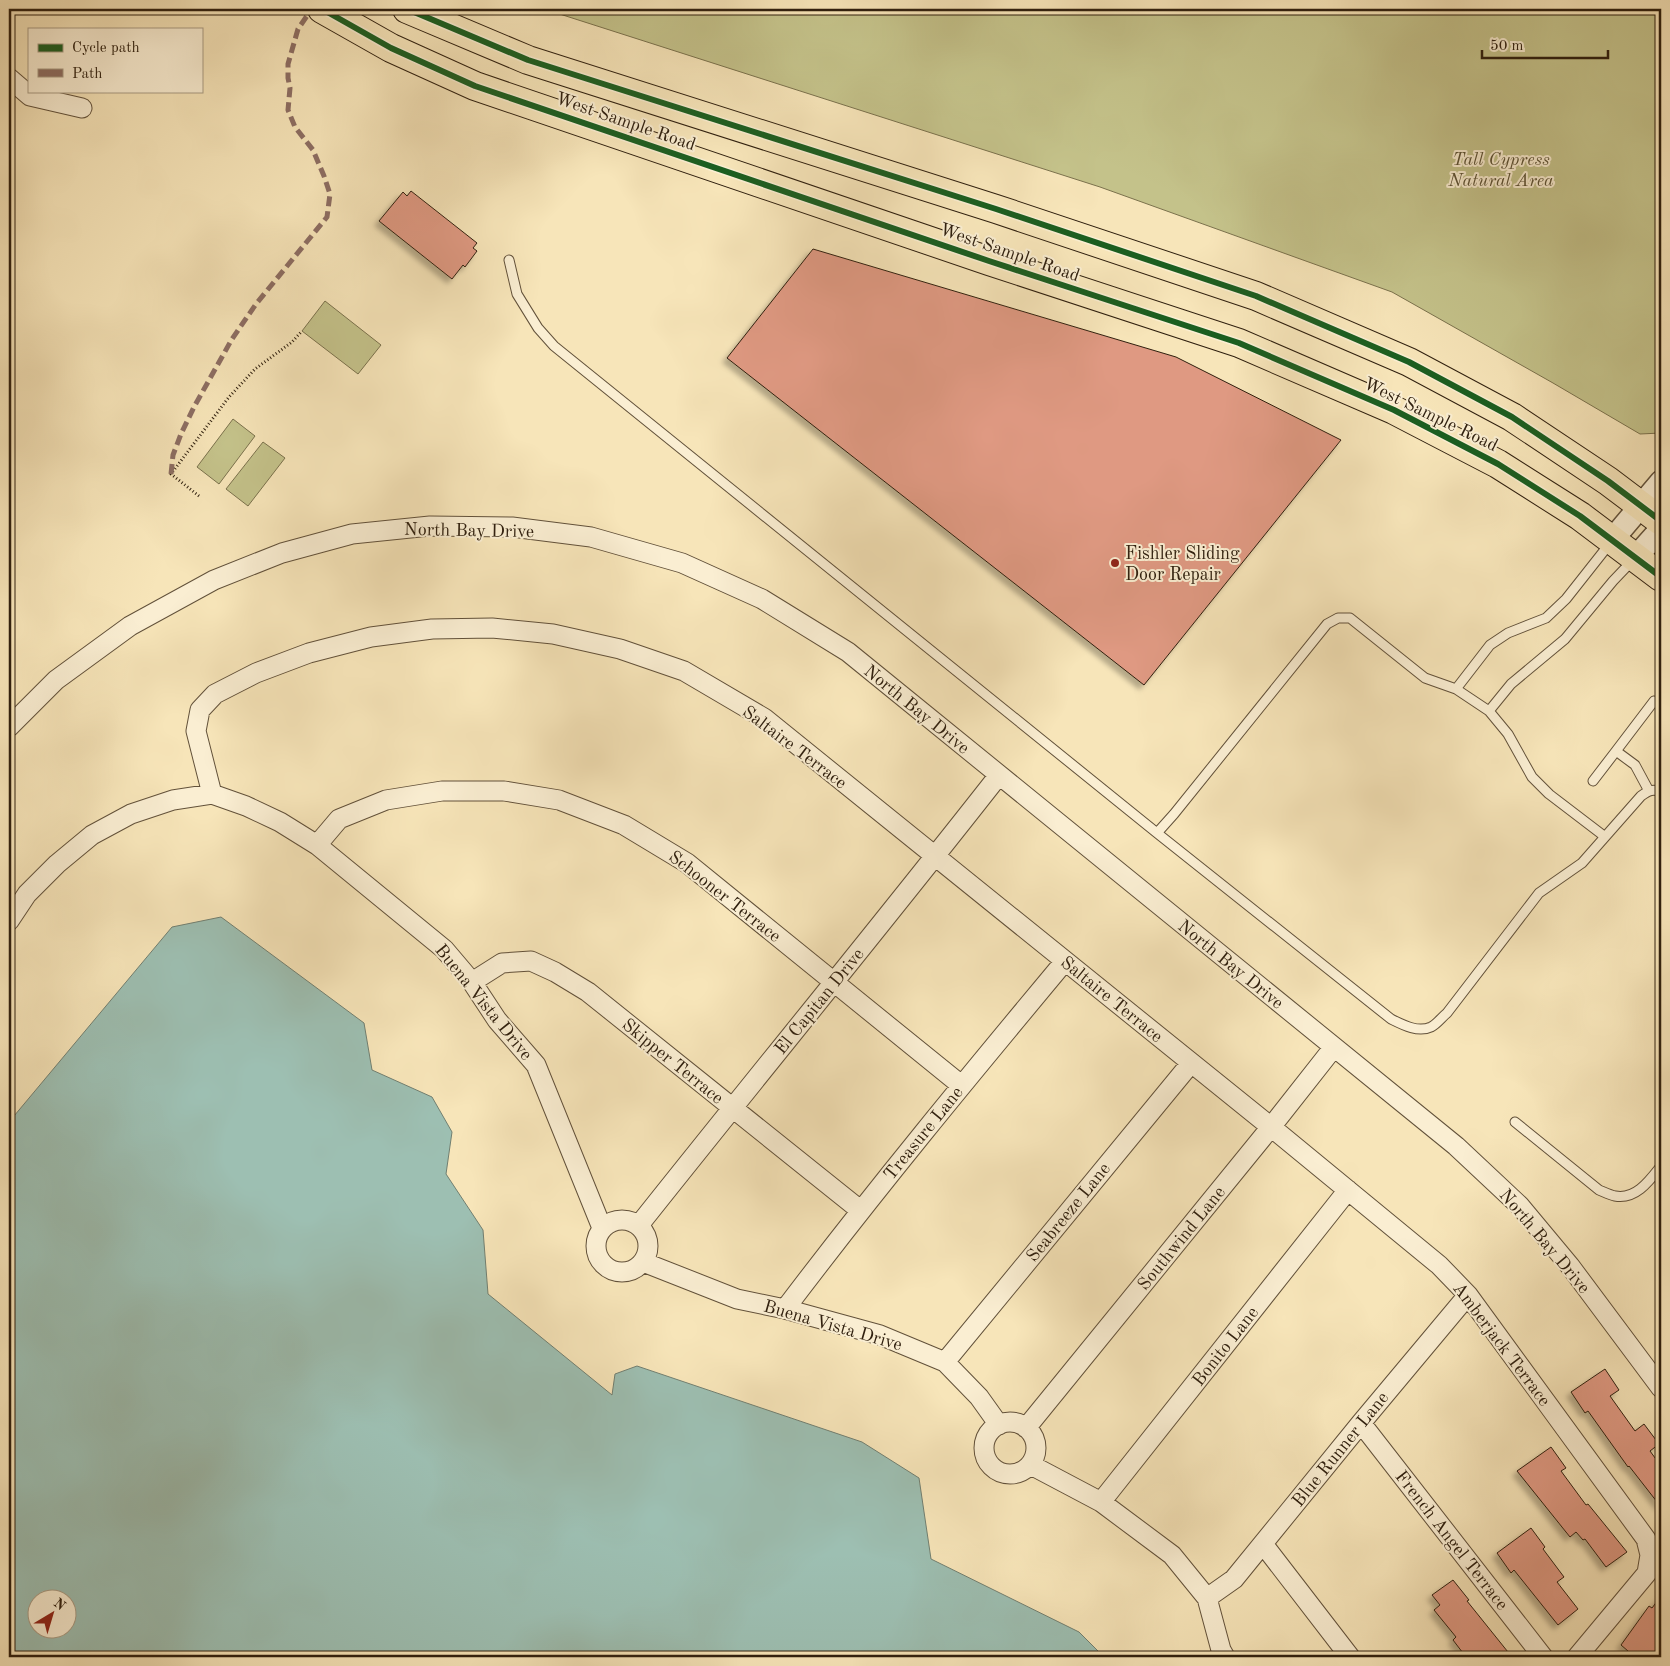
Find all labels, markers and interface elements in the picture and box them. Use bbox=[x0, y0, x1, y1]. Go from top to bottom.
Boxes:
legend bbox=[28, 28, 202, 92]
scale bar bbox=[1482, 28, 1609, 60]
text: 50 m bbox=[1490, 39, 1524, 54]
text: Cycle path bbox=[72, 41, 140, 56]
text: Path bbox=[72, 67, 102, 82]
street label: West Sample Road bbox=[553, 90, 698, 154]
park label: Tall Cypress Natural Area bbox=[1447, 151, 1554, 190]
street label: West Sample Road bbox=[937, 221, 1082, 285]
street label: West Sample Road bbox=[1361, 375, 1501, 455]
street label: North Bay Drive bbox=[404, 521, 534, 541]
place label: Fishler Sliding Door Repair bbox=[1125, 545, 1240, 584]
marker: Fishler Sliding Door Repair bbox=[1109, 557, 1121, 569]
street label: North Bay Drive bbox=[860, 662, 973, 758]
street label: Saltaire Terrace bbox=[739, 703, 850, 793]
street label: Schooner Terrace bbox=[665, 848, 784, 946]
street label: North Bay Drive bbox=[1174, 917, 1287, 1013]
street label: Buena Vista Drive bbox=[431, 941, 535, 1064]
street label: El Capitan Drive bbox=[772, 945, 868, 1058]
street label: Saltaire Terrace bbox=[1057, 953, 1166, 1046]
street label: Skipper Terrace bbox=[618, 1016, 726, 1108]
street label: Treasure Lane bbox=[881, 1083, 967, 1184]
street label: Seabreeze Lane bbox=[1023, 1160, 1114, 1266]
street label: Southwind Lane bbox=[1135, 1183, 1229, 1294]
street label: North Bay Drive bbox=[1496, 1186, 1593, 1297]
street label: Amberjack Terrace bbox=[1449, 1279, 1553, 1410]
street label: Buena Vista Drive bbox=[761, 1298, 904, 1354]
street label: Bonito Lane bbox=[1189, 1304, 1262, 1390]
street label: Blue Runner Lane bbox=[1289, 1389, 1392, 1510]
street label: French Angel Terrace bbox=[1391, 1468, 1511, 1614]
north arrow bbox=[28, 1588, 78, 1638]
text: N bbox=[51, 1596, 68, 1614]

